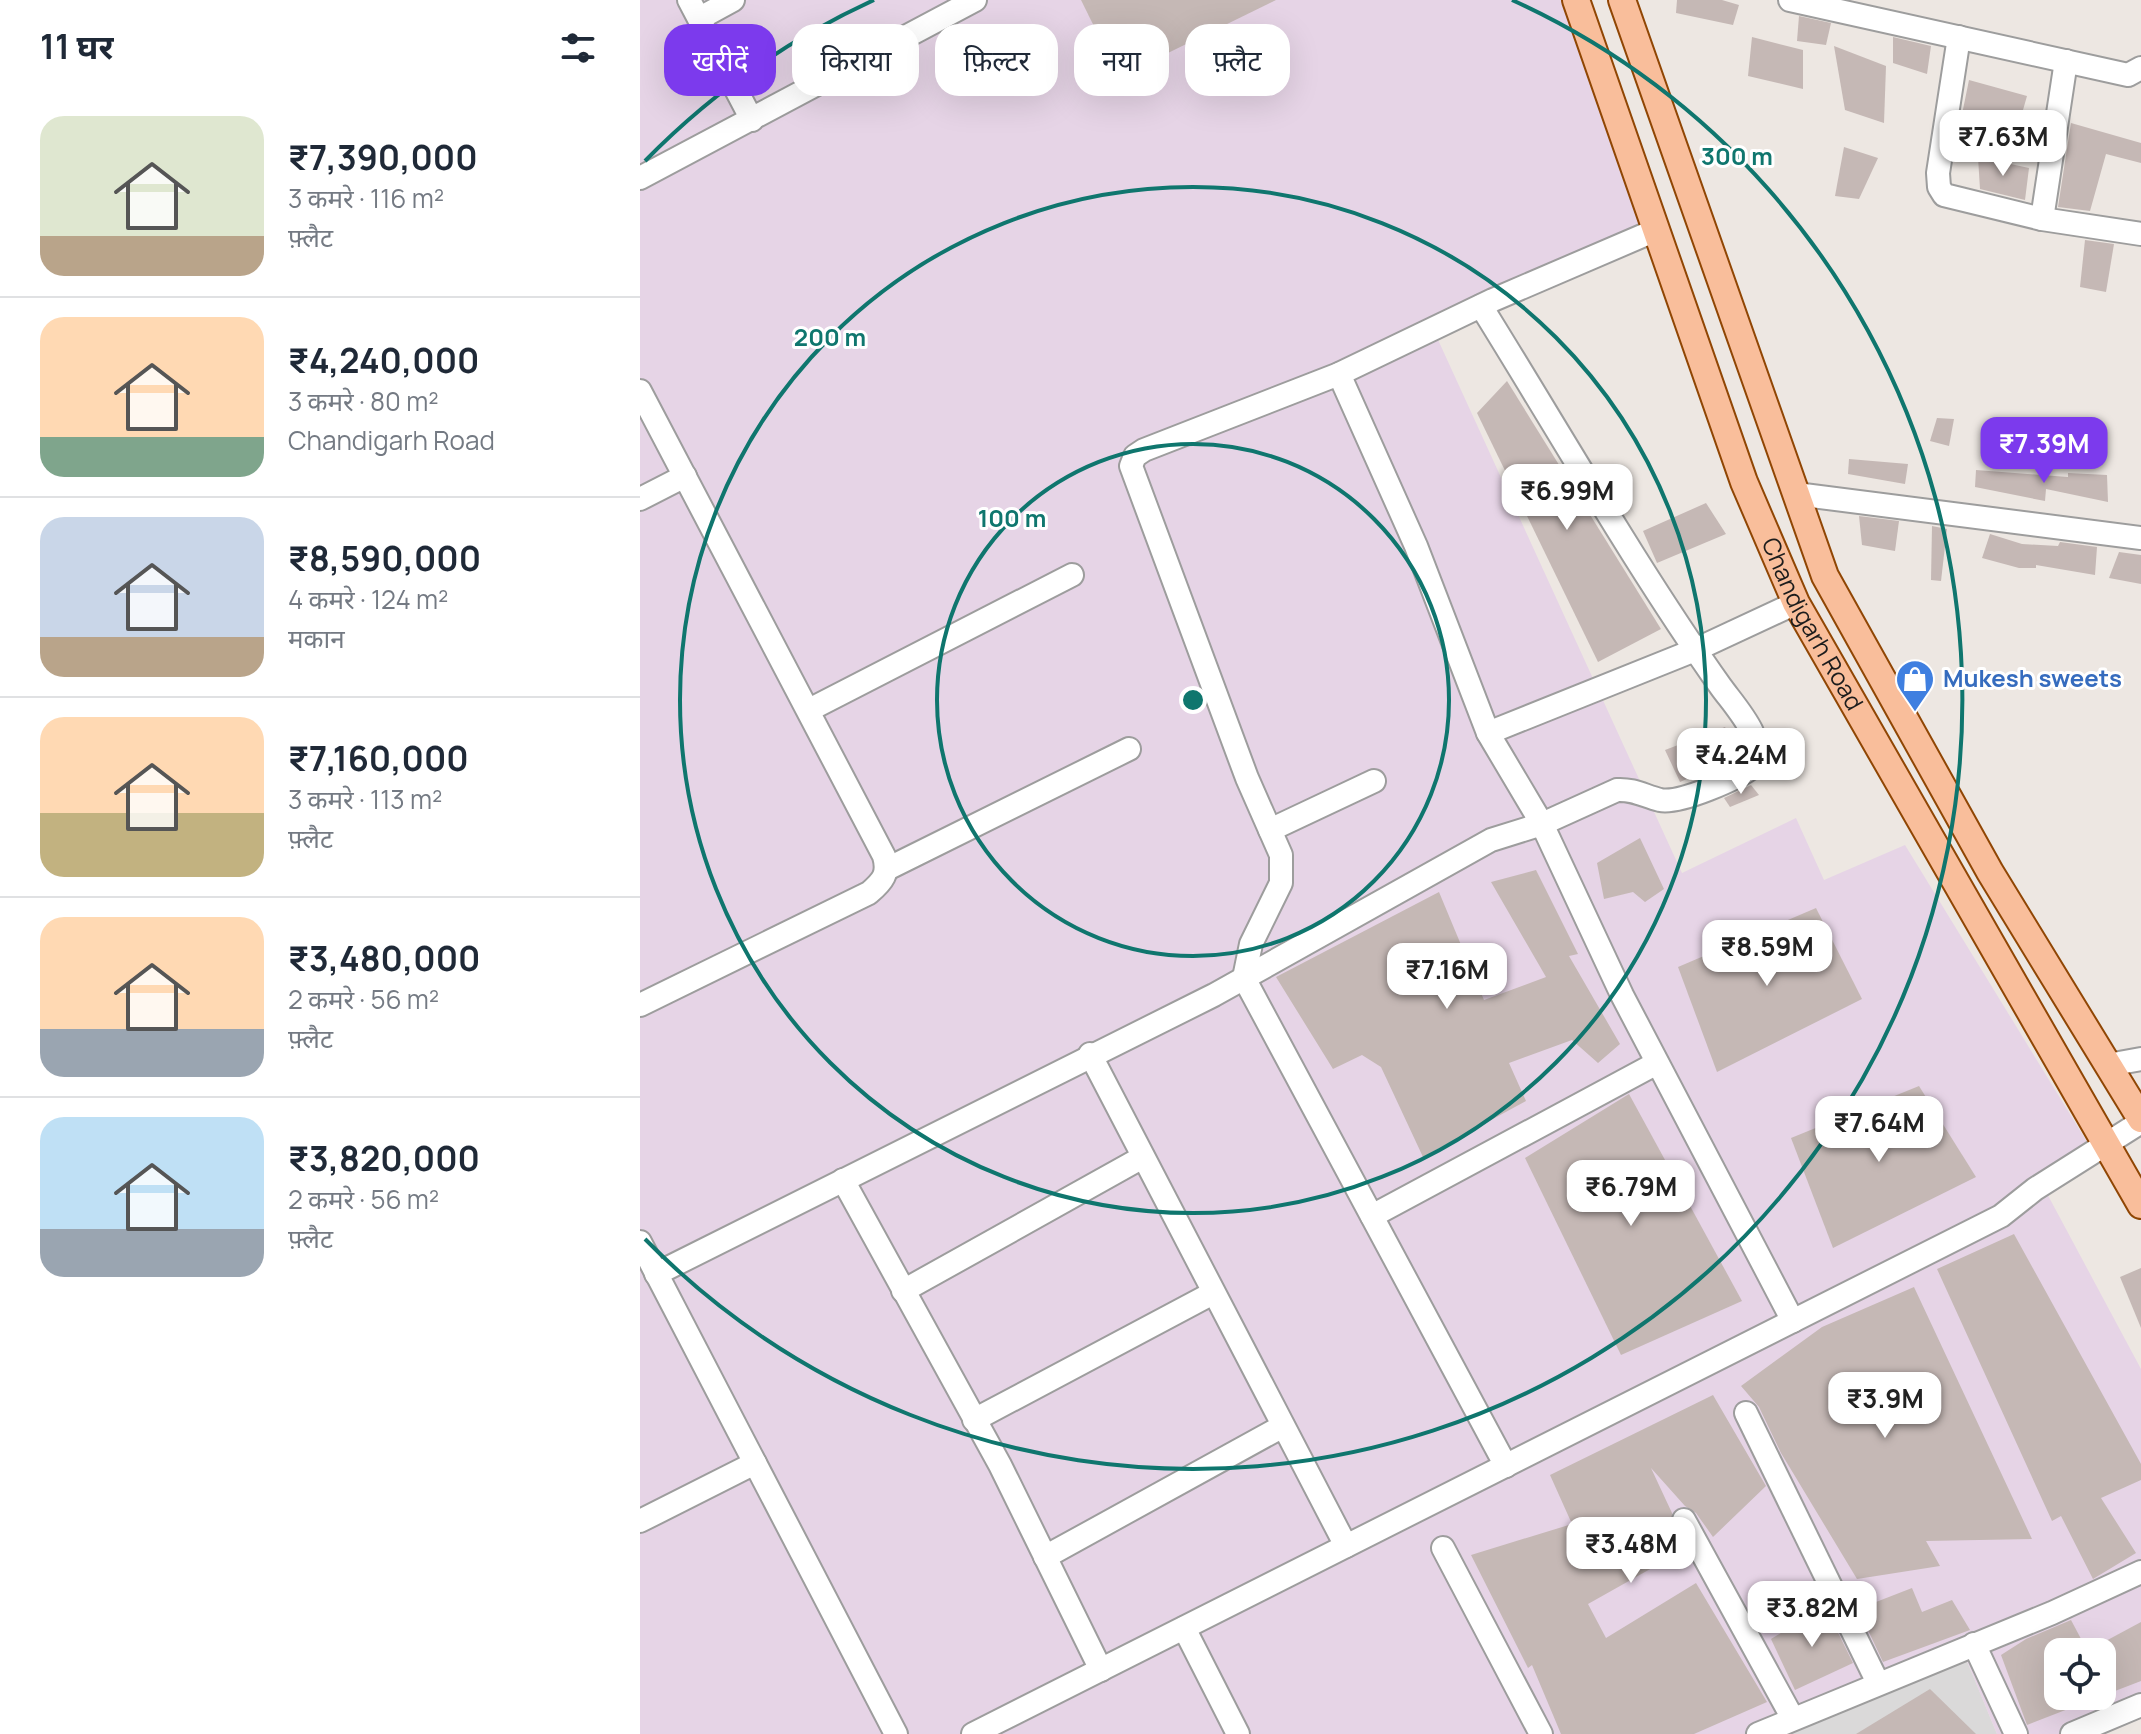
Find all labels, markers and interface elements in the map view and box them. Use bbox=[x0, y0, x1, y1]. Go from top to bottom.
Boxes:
text: 11 घर bbox=[40, 23, 114, 69]
chip: खरीदें bbox=[664, 24, 776, 96]
chip: किराया bbox=[792, 24, 919, 96]
chip: फ़िल्टर bbox=[935, 24, 1058, 96]
chip: नया bbox=[1074, 24, 1169, 96]
chip: फ़्लैट bbox=[1185, 24, 1290, 96]
icon: filters bbox=[556, 26, 600, 70]
pin: ₹7.63M bbox=[1938, 110, 2068, 178]
text: ₹7.63M bbox=[1958, 118, 2048, 154]
text: ₹7,390,000 bbox=[288, 134, 478, 180]
text: 300 m bbox=[1701, 139, 1773, 172]
icon: home bbox=[104, 148, 200, 244]
text: 3 कमरे · 116 m² bbox=[288, 180, 444, 216]
text: फ़्लैट bbox=[288, 219, 333, 255]
text: 200 m bbox=[794, 320, 866, 353]
text: ₹4,240,000 bbox=[288, 337, 479, 383]
icon: home bbox=[104, 349, 200, 445]
text: 3 कमरे · 80 m² bbox=[288, 383, 439, 419]
pin: ₹7.39M bbox=[1979, 417, 2109, 485]
text: Chandigarh Road bbox=[288, 422, 495, 458]
text: ₹7.39M bbox=[1999, 425, 2089, 461]
pin: ₹6.99M bbox=[1502, 464, 1632, 532]
text: ₹6.99M bbox=[1520, 472, 1614, 508]
text: 100 m bbox=[978, 501, 1046, 534]
street label: Chandigarh Road bbox=[1755, 532, 1872, 716]
text: ₹8,590,000 bbox=[288, 535, 481, 581]
icon: home bbox=[104, 549, 200, 645]
text: 4 कमरे · 124 m² bbox=[288, 581, 448, 617]
text: मकान bbox=[288, 620, 345, 656]
shop icon: Mukesh sweets bbox=[1894, 658, 1936, 713]
place label: Mukesh sweets bbox=[1943, 661, 2122, 694]
centre of rings bbox=[1179, 686, 1207, 714]
pin: ₹4.24M bbox=[1676, 728, 1806, 796]
text: ₹7,160,000 bbox=[288, 735, 469, 781]
text: ₹4.24M bbox=[1695, 736, 1787, 772]
icon: home bbox=[104, 749, 200, 845]
text: 3 कमरे · 113 m² bbox=[288, 781, 442, 817]
text: फ़्लैट bbox=[288, 820, 333, 856]
pin: ₹8.59M bbox=[1702, 920, 1832, 988]
text: ₹8.59M bbox=[1720, 928, 1814, 964]
text: ₹3,480,000 bbox=[288, 935, 480, 981]
pin: ₹7.16M bbox=[1382, 943, 1512, 1011]
icon: home bbox=[104, 949, 200, 1045]
text: ₹7.16M bbox=[1405, 951, 1489, 987]
text: 2 कमरे · 56 m² bbox=[288, 981, 439, 1017]
text: फ़्लैट bbox=[288, 1020, 333, 1056]
pin: ₹7.64M bbox=[1814, 1096, 1944, 1164]
text: ₹7.64M bbox=[1833, 1104, 1925, 1140]
text: ₹3,820,000 bbox=[288, 1135, 480, 1181]
icon: home bbox=[104, 1149, 200, 1245]
pin: ₹6.79M bbox=[1566, 1160, 1696, 1228]
text: ₹6.79M bbox=[1585, 1168, 1677, 1204]
text: 2 कमरे · 56 m² bbox=[288, 1181, 439, 1217]
text: फ़्लैट bbox=[288, 1220, 333, 1256]
pin: ₹3.9M bbox=[1829, 1372, 1941, 1440]
text: ₹3.9M bbox=[1846, 1380, 1924, 1416]
pin: ₹3.48M bbox=[1566, 1517, 1696, 1585]
text: ₹3.48M bbox=[1584, 1525, 1678, 1561]
pin: ₹3.82M bbox=[1747, 1581, 1877, 1649]
text: ₹3.82M bbox=[1766, 1589, 1858, 1625]
map controls bbox=[2044, 1638, 2116, 1710]
button: locate bbox=[2044, 1638, 2116, 1710]

